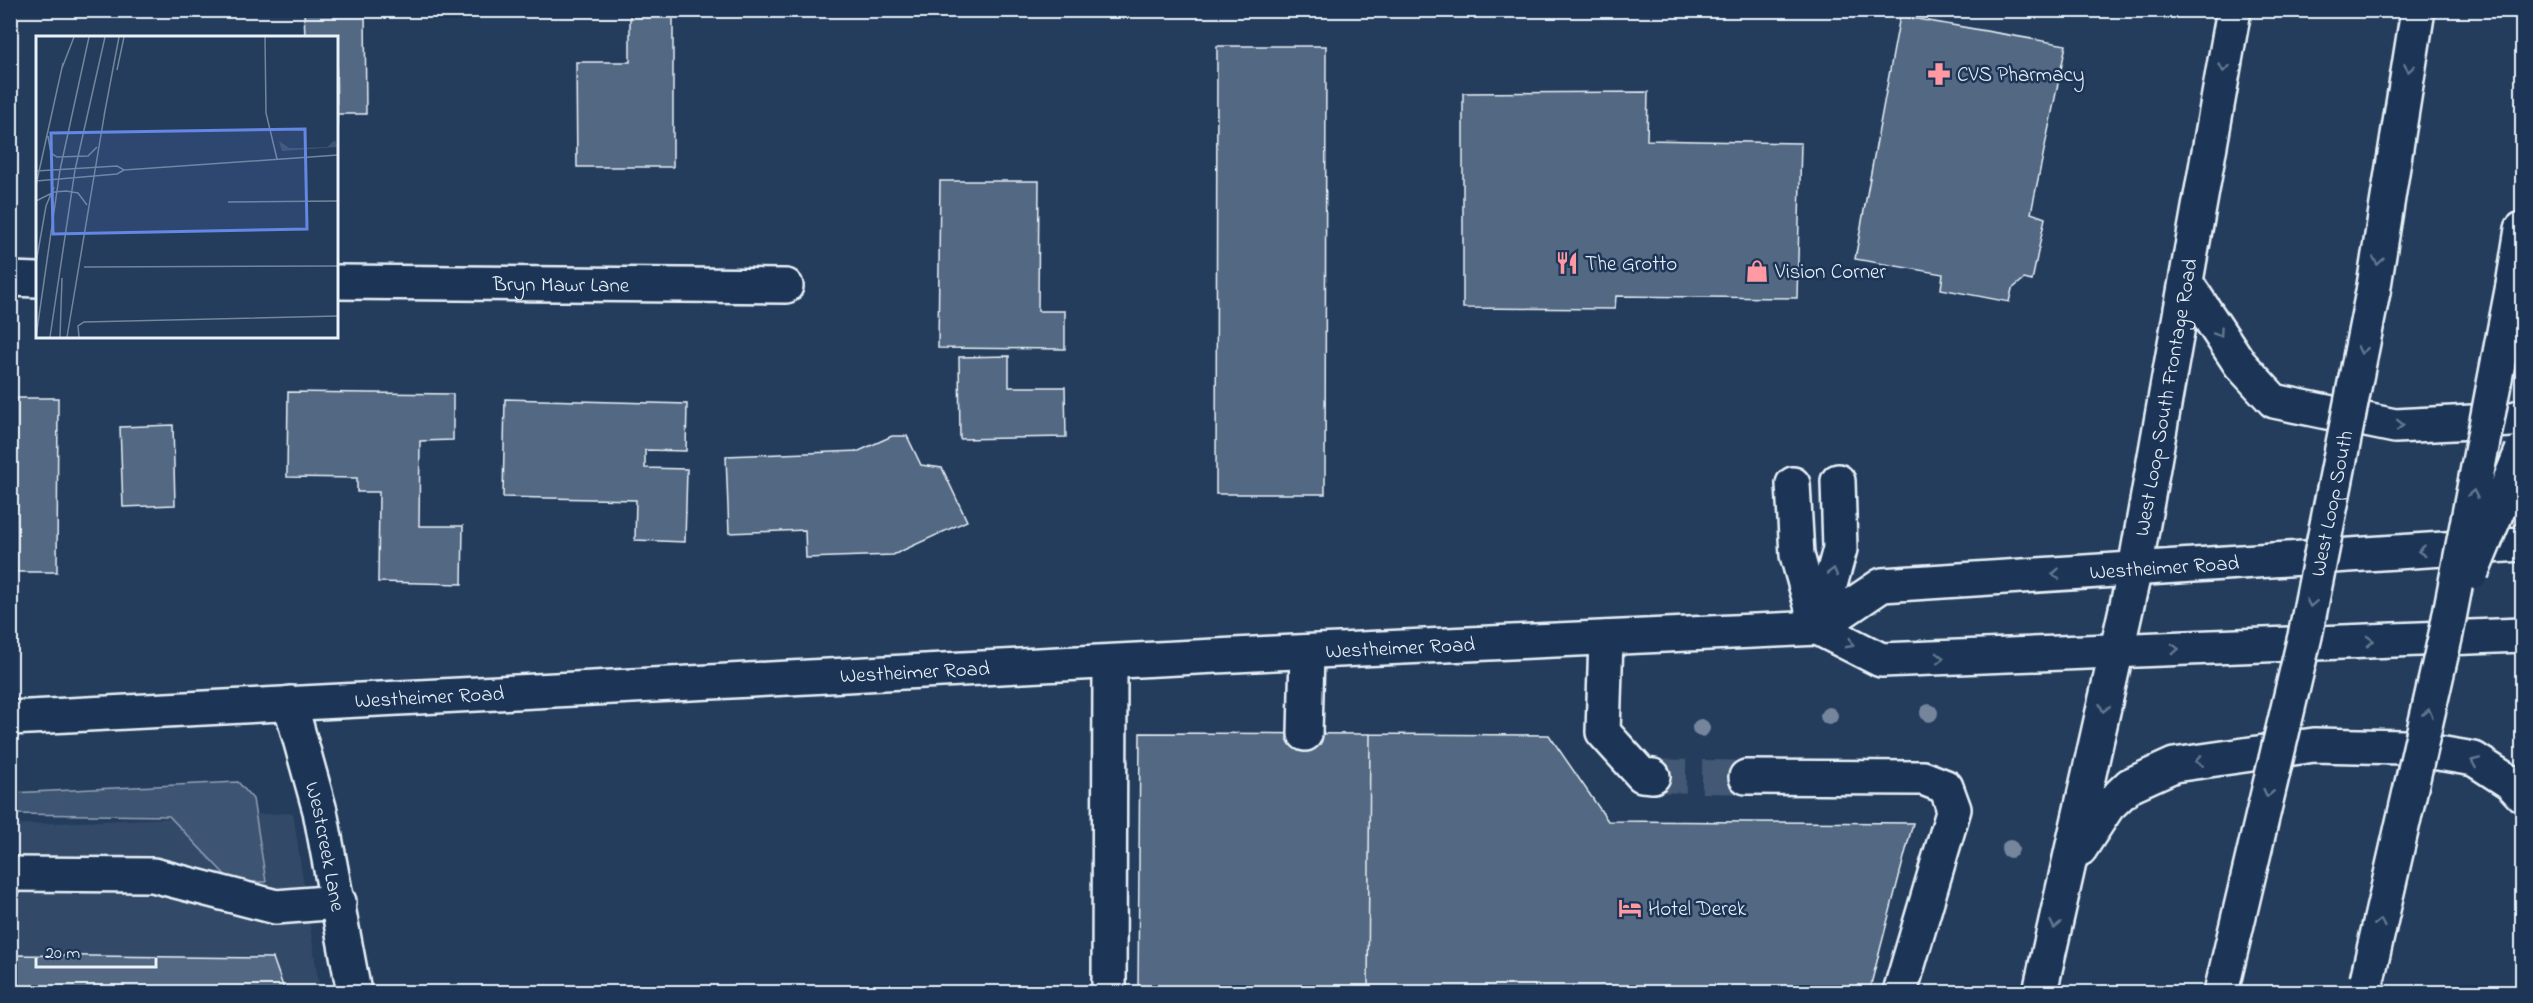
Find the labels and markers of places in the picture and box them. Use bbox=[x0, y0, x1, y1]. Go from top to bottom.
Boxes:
pharmacy icon: CVS Pharmacy bbox=[1926, 61, 1952, 87]
place label: CVS Pharmacy bbox=[1957, 61, 2085, 93]
restaurant icon: The Grotto bbox=[1554, 250, 1580, 276]
place label: The Grotto bbox=[1585, 250, 1677, 280]
shop icon: Vision Corner bbox=[1744, 258, 1770, 284]
place label: Vision Corner bbox=[1774, 258, 1886, 288]
hotel icon: Hotel Derek bbox=[1617, 895, 1643, 921]
place label: Hotel Derek bbox=[1648, 895, 1747, 925]

